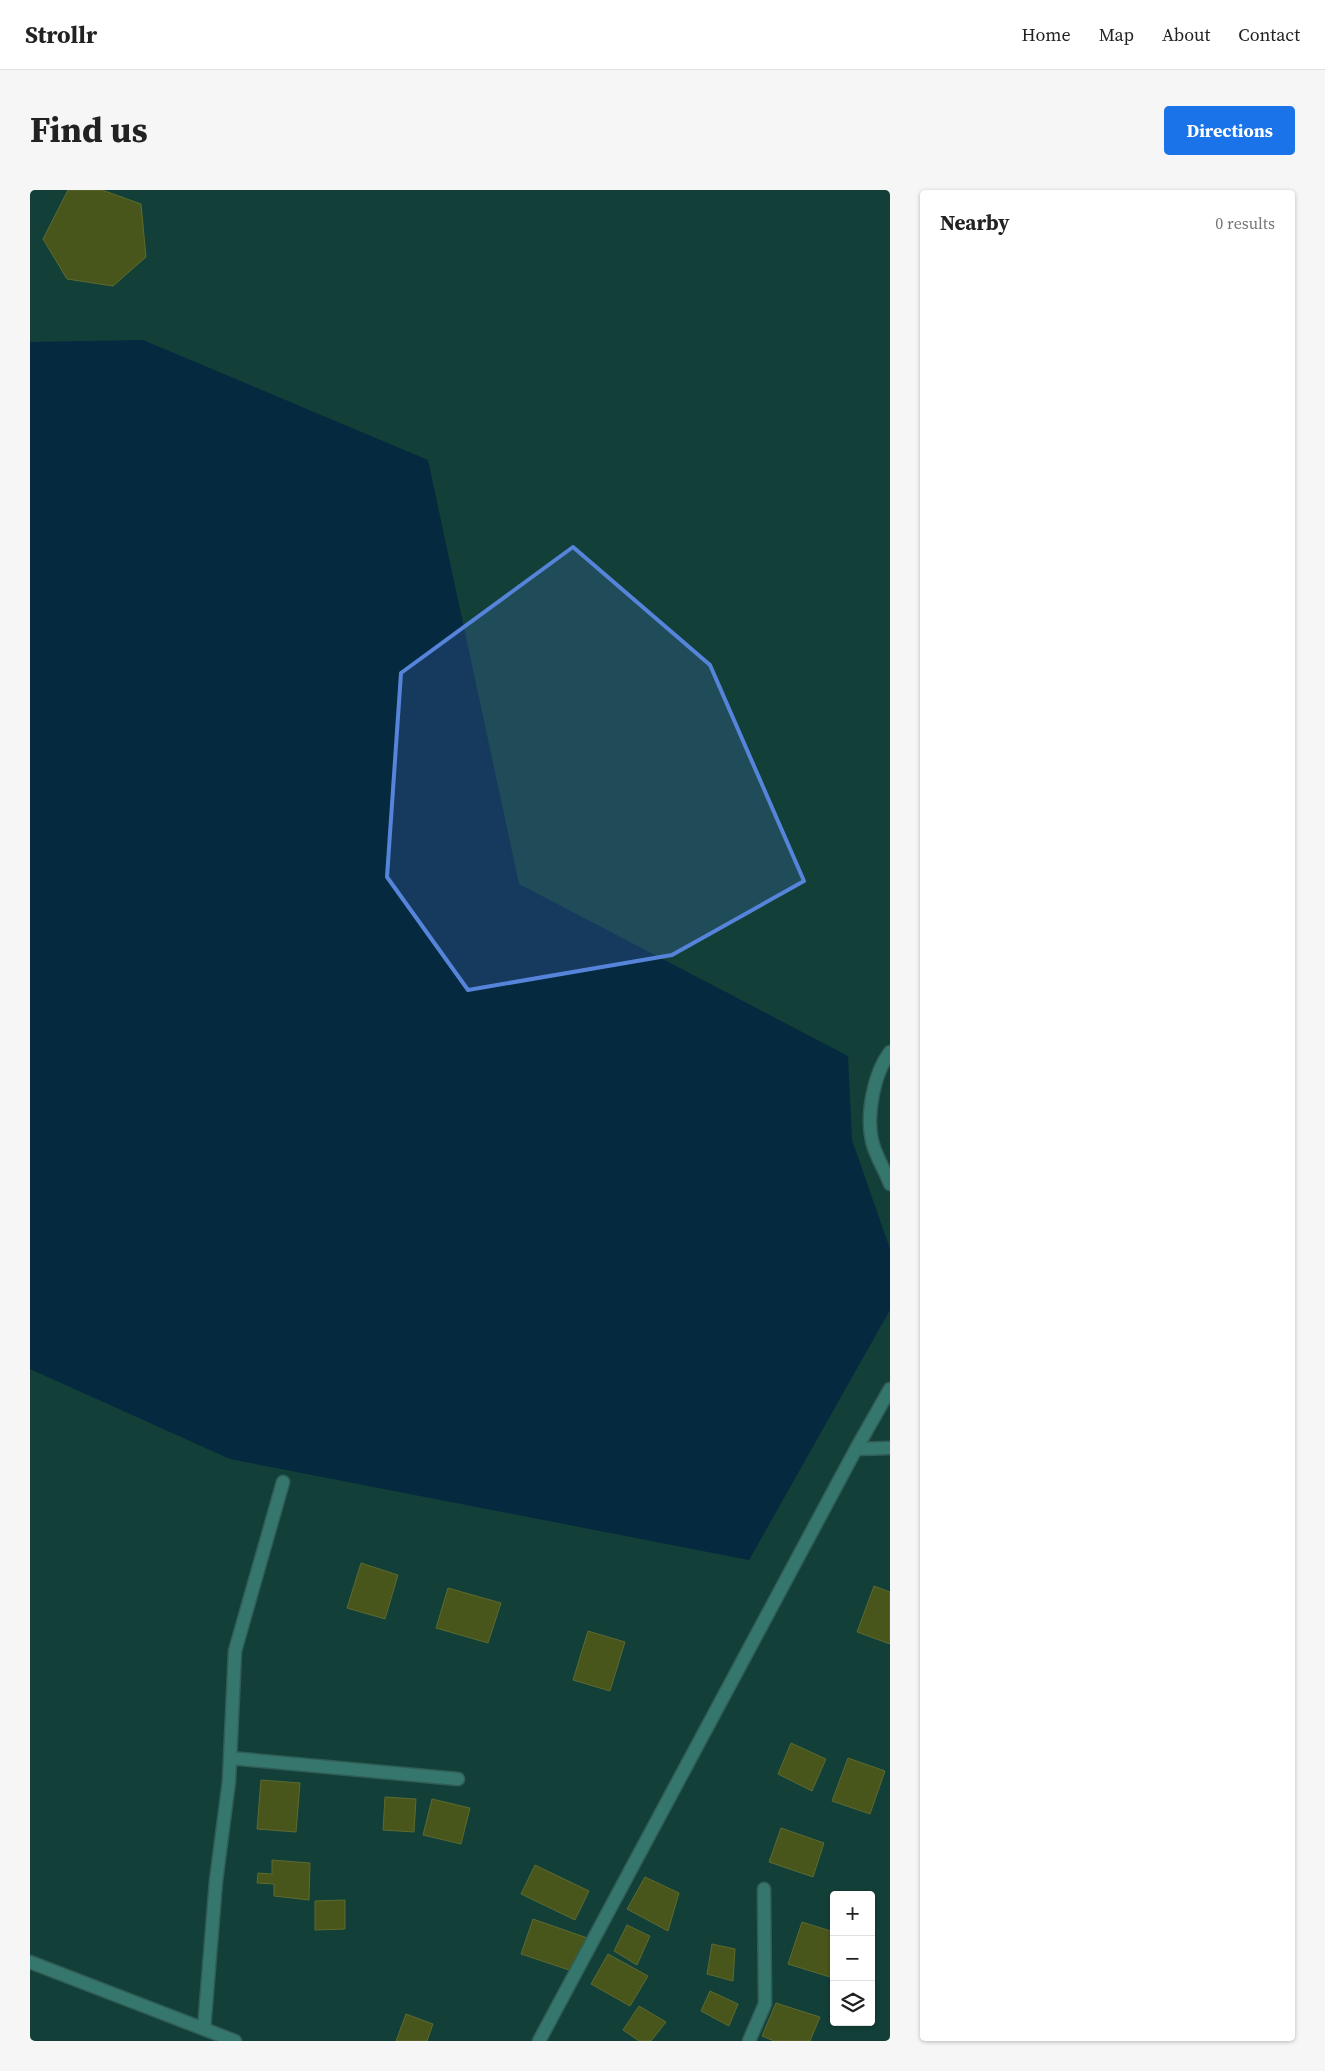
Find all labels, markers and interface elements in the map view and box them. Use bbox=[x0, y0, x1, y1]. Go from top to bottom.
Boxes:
text: Strollr bbox=[25, 18, 97, 51]
text: Home bbox=[1022, 22, 1071, 47]
text: Map bbox=[1099, 22, 1134, 47]
text: About bbox=[1162, 22, 1210, 47]
text: Contact bbox=[1238, 22, 1300, 47]
text: Find us bbox=[30, 106, 148, 154]
button: Directions bbox=[1164, 106, 1295, 155]
text: Nearby bbox=[940, 208, 1010, 237]
text: 0 results bbox=[1215, 212, 1275, 234]
map controls bbox=[830, 1891, 875, 2026]
button: + bbox=[830, 1891, 875, 1936]
button: − bbox=[830, 1936, 875, 1981]
button: layers bbox=[830, 1981, 875, 2026]

